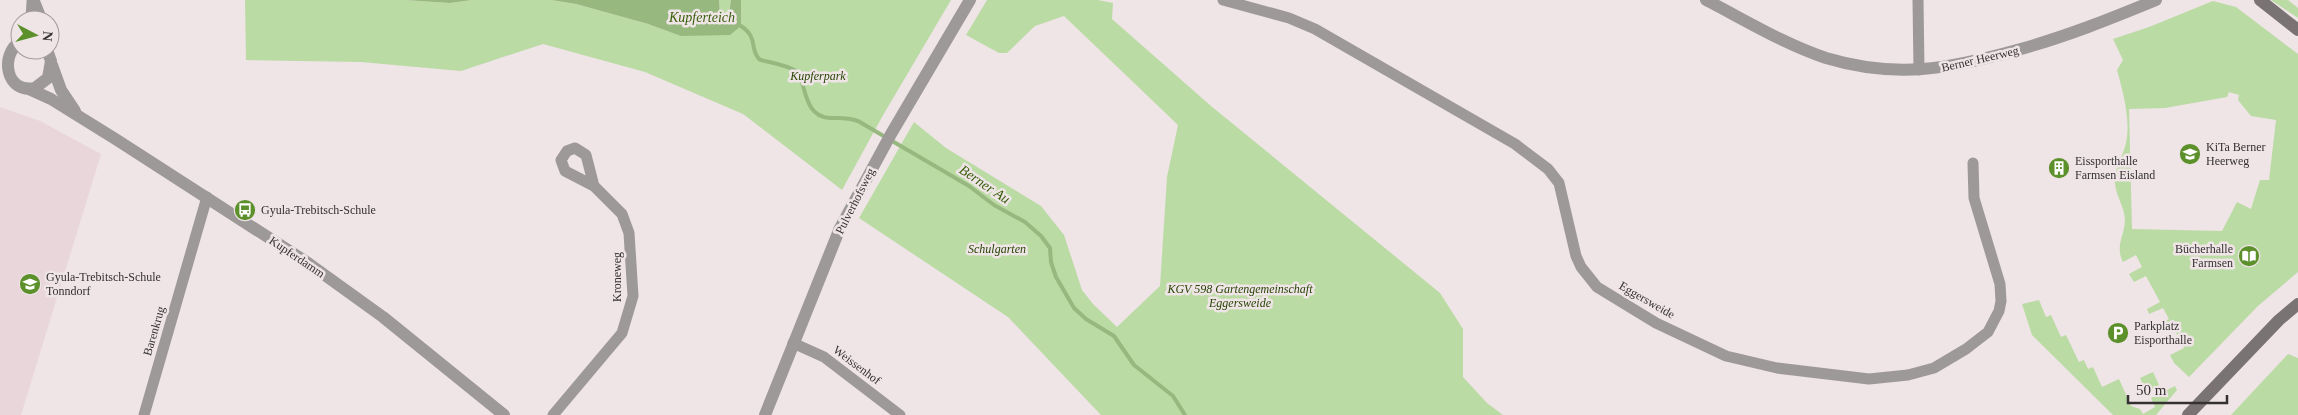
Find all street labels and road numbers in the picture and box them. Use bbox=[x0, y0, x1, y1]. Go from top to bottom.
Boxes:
street label: Berner Heerweg bbox=[1940, 43, 2020, 75]
street label: Pulverhofsweg bbox=[832, 166, 878, 236]
street label: Kupferdamm bbox=[267, 233, 328, 281]
street label: Kroneweg bbox=[610, 252, 624, 302]
street label: Eggersweide bbox=[1617, 278, 1677, 322]
street label: Barenkrug bbox=[140, 305, 168, 357]
street label: Weissenhof bbox=[831, 343, 883, 387]

